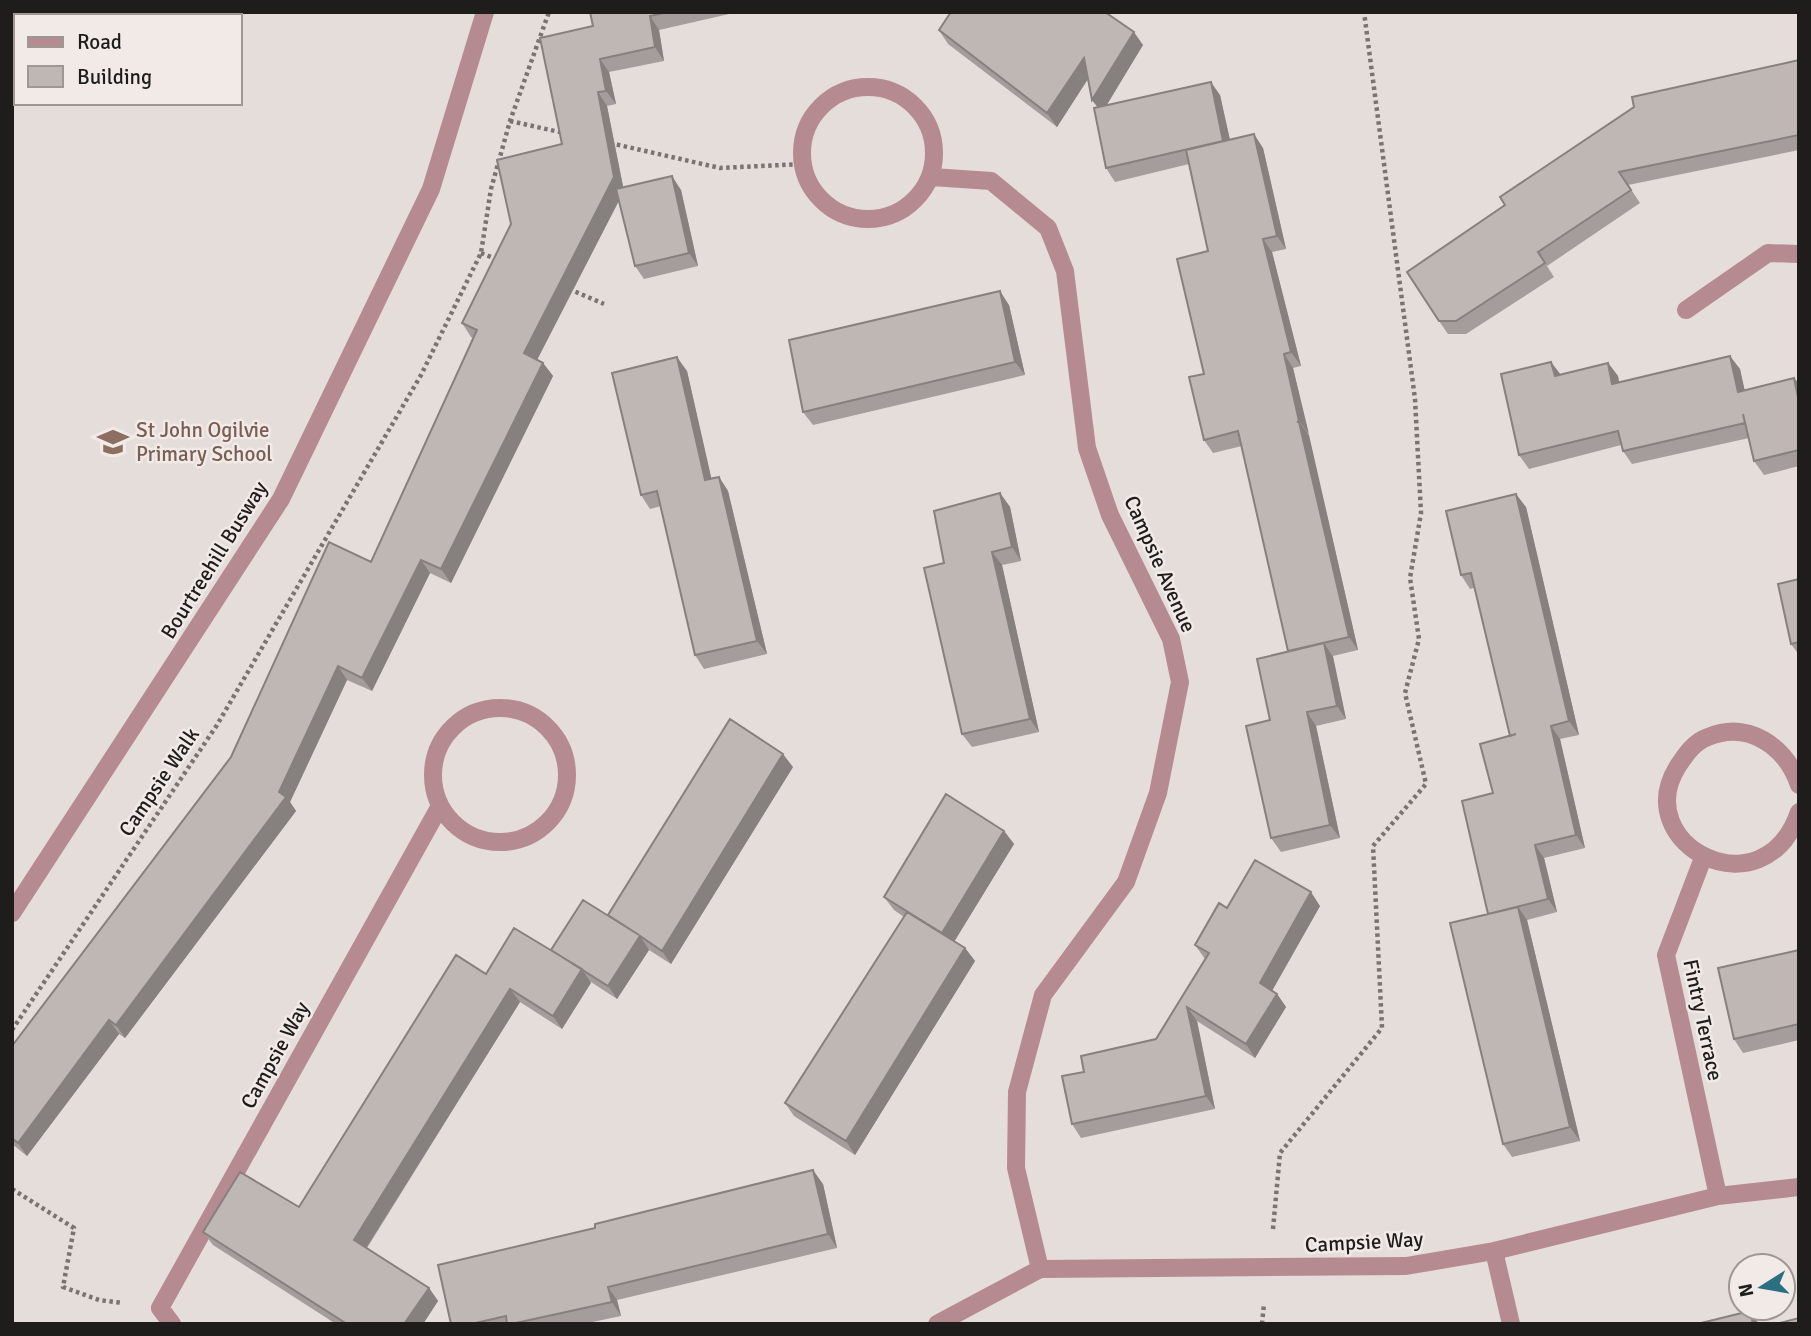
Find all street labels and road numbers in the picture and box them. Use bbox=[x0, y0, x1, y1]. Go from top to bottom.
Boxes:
street label: Bourtreehill Busway bbox=[155, 476, 273, 644]
street label: Campsie Avenue bbox=[1118, 492, 1202, 636]
street label: Campsie Walk bbox=[113, 722, 205, 841]
street label: Fintry Terrace bbox=[1677, 957, 1729, 1083]
street label: Campsie Way bbox=[235, 997, 315, 1113]
street label: Campsie Way bbox=[1304, 1226, 1424, 1258]

